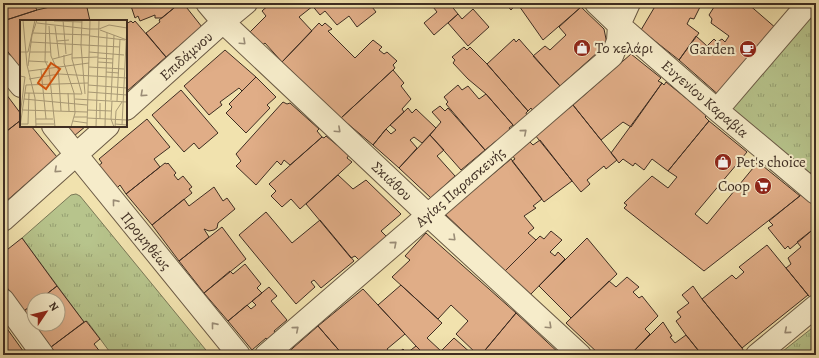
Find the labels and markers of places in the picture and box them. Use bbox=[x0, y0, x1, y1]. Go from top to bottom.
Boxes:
shop icon: Το κελάρι bbox=[572, 38, 592, 58]
place label: Το κελάρι bbox=[595, 38, 653, 58]
place label: Garden bbox=[690, 39, 735, 59]
cafe icon: Garden bbox=[738, 39, 758, 59]
shop icon: Pet's choice bbox=[713, 152, 733, 172]
place label: Pet's choice bbox=[736, 152, 806, 172]
place label: Coop bbox=[718, 176, 750, 196]
supermarket icon: Coop bbox=[753, 176, 773, 196]

